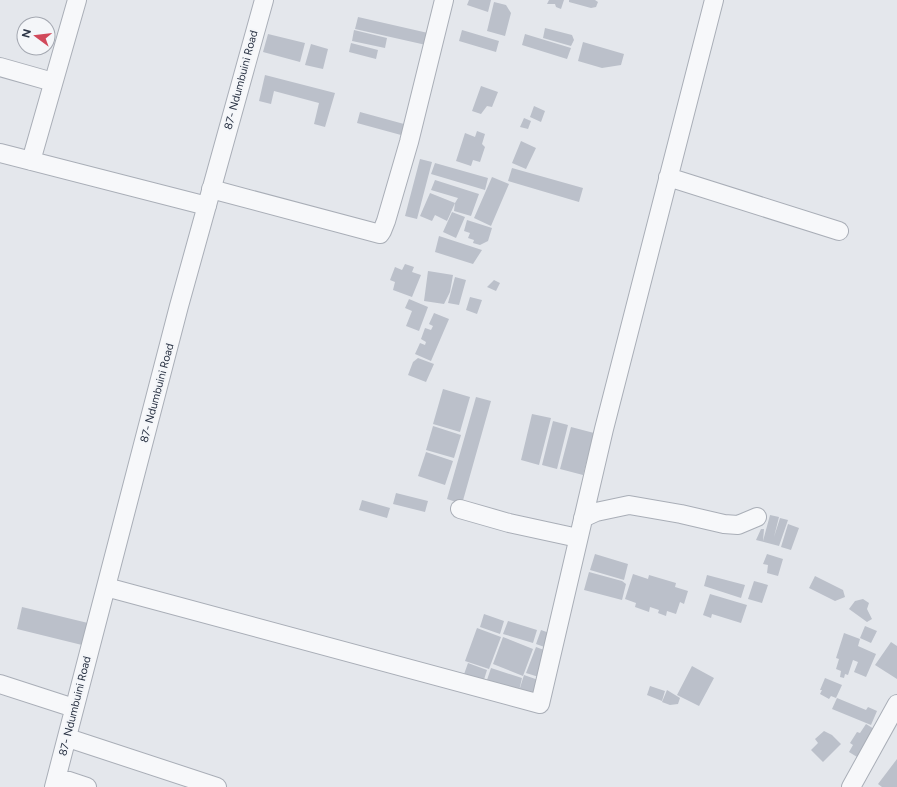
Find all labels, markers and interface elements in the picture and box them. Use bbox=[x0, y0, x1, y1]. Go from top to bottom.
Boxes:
north arrow bbox=[16, 16, 56, 56]
text: N bbox=[19, 28, 34, 39]
street label: 87- Ndumbuini Road bbox=[221, 29, 261, 131]
street label: 87- Ndumbuini Road bbox=[137, 342, 177, 444]
street label: 87- Ndumbuini Road bbox=[56, 655, 94, 757]

